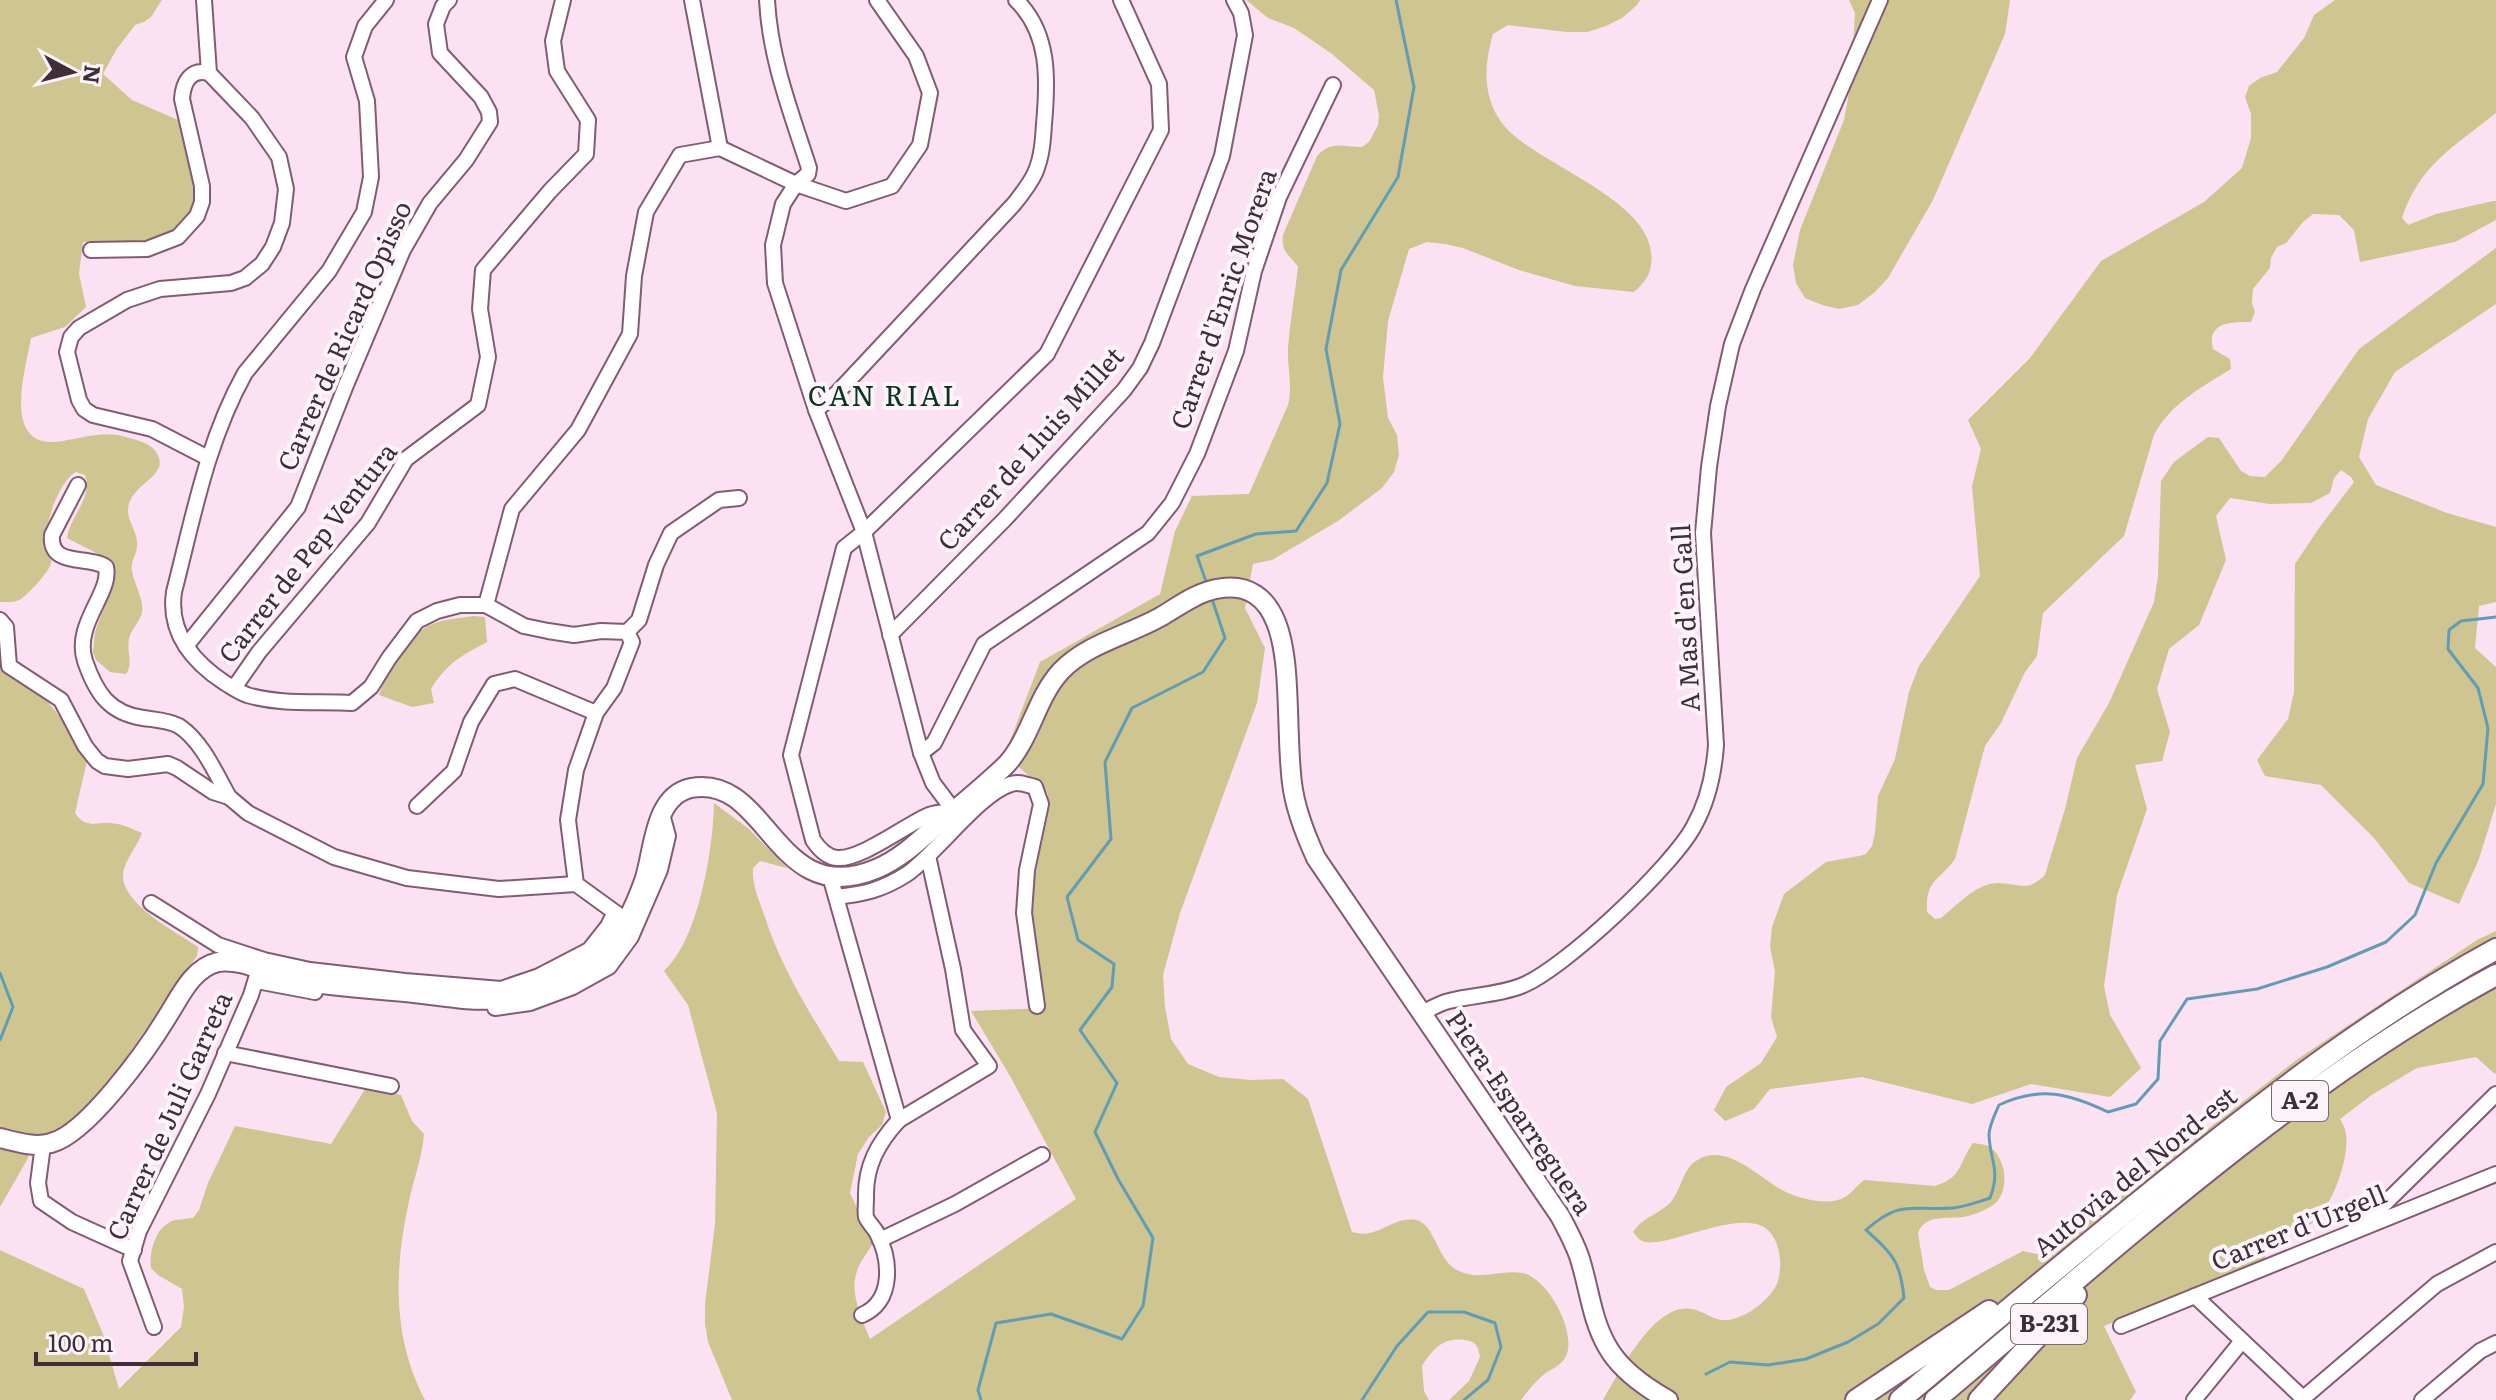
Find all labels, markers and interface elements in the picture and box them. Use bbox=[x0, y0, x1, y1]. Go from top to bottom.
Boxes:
north arrow bbox=[32, 32, 112, 112]
text: N bbox=[76, 63, 111, 86]
street label: Carrer d'Enric Morera bbox=[1159, 163, 1285, 434]
street label: Carrer de Ricard Opisso bbox=[266, 194, 420, 476]
street label: Carrer de Lluis Millet bbox=[927, 336, 1132, 558]
district label: CAN RIAL bbox=[808, 373, 962, 415]
street label: Carrer de Pep Ventura bbox=[207, 433, 405, 670]
street label: A Mas d'en Gall bbox=[1659, 523, 1708, 713]
street label: Carrer de Juli Garreta bbox=[95, 984, 240, 1246]
street label: Piera-Esparreguera bbox=[1438, 1001, 1604, 1222]
street label: Autovia del Nord-est bbox=[2023, 1075, 2244, 1265]
road number: A-2 bbox=[2272, 1081, 2328, 1121]
street label: Carrer d'Urgell bbox=[2204, 1173, 2392, 1279]
road number: B-231 bbox=[2011, 1304, 2087, 1344]
scale bar bbox=[36, 1316, 196, 1366]
text: 100 m bbox=[48, 1324, 114, 1359]

